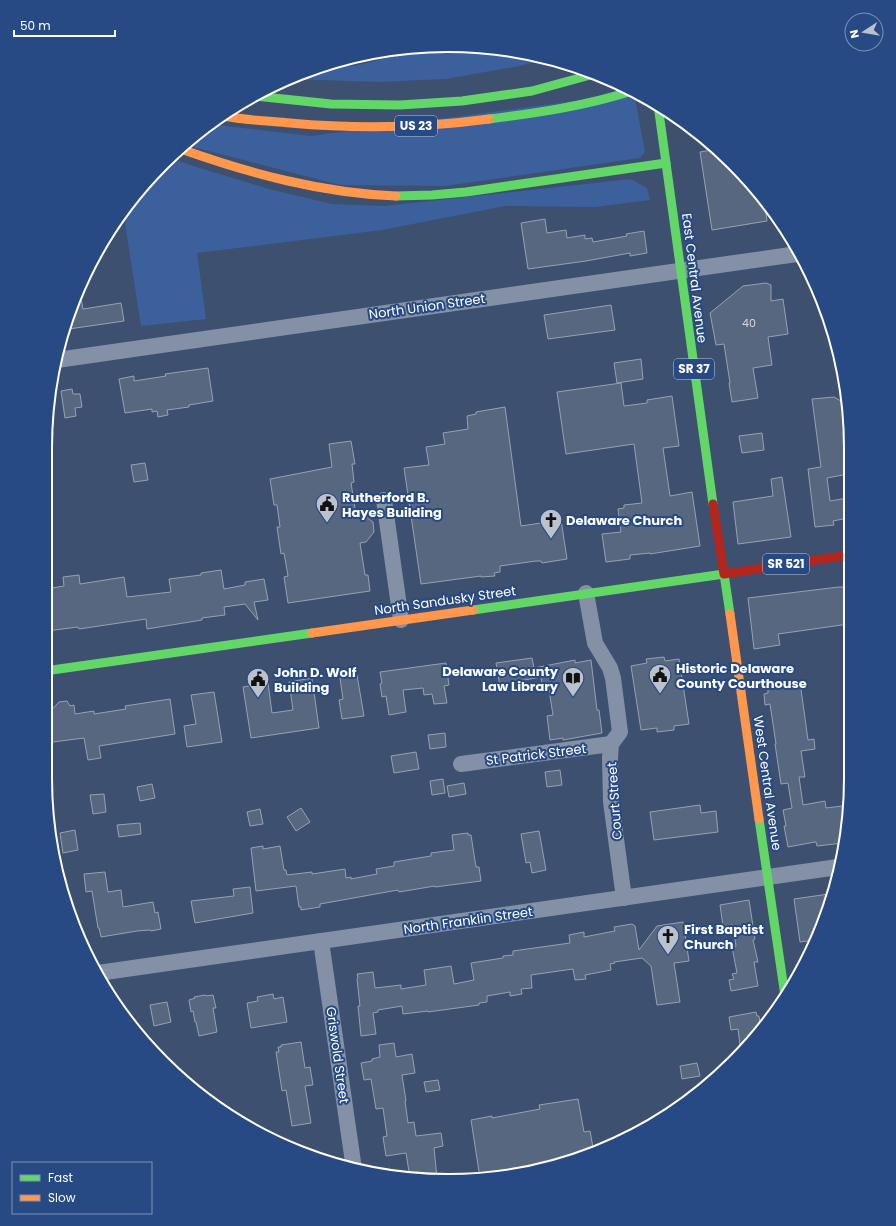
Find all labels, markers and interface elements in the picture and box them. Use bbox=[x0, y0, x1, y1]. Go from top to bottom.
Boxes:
scale bar bbox=[14, 12, 115, 38]
north arrow bbox=[844, 12, 884, 52]
text: 50 m bbox=[20, 17, 51, 34]
text: N bbox=[846, 28, 863, 40]
road number: US 23 bbox=[395, 116, 437, 136]
street label: East Central Avenue bbox=[677, 212, 712, 344]
street label: North Union Street bbox=[368, 289, 487, 324]
house number: 40 bbox=[742, 315, 756, 331]
road number: SR 37 bbox=[674, 359, 714, 379]
place label: Rutherford B. Hayes Building bbox=[342, 488, 442, 522]
public building icon: Rutherford B. Hayes Building bbox=[314, 491, 340, 524]
church icon: Delaware Church bbox=[538, 507, 564, 540]
place label: Delaware Church bbox=[566, 511, 682, 530]
road number: SR 521 bbox=[763, 554, 809, 574]
street label: North Sandusky Street bbox=[373, 581, 517, 620]
place label: Historic Delaware County Courthouse bbox=[676, 659, 807, 693]
place label: Delaware County Law Library bbox=[442, 662, 559, 696]
public building icon: Historic Delaware County Courthouse bbox=[647, 662, 673, 695]
place label: John D. Wolf Building bbox=[274, 663, 357, 697]
library icon: Delaware County Law Library bbox=[560, 665, 586, 698]
public building icon: John D. Wolf Building bbox=[245, 666, 271, 699]
street label: West Central Avenue bbox=[749, 714, 786, 852]
street label: St Patrick Street bbox=[485, 739, 588, 770]
street label: Court Street bbox=[602, 761, 627, 840]
street label: North Franklin Street bbox=[402, 902, 534, 939]
place label: First Baptist Church bbox=[684, 920, 764, 954]
church icon: First Baptist Church bbox=[655, 923, 681, 956]
street label: Griswold Street bbox=[321, 1005, 354, 1105]
legend bbox=[12, 1162, 152, 1214]
text: Fast bbox=[48, 1169, 73, 1186]
text: Slow bbox=[48, 1189, 76, 1206]

